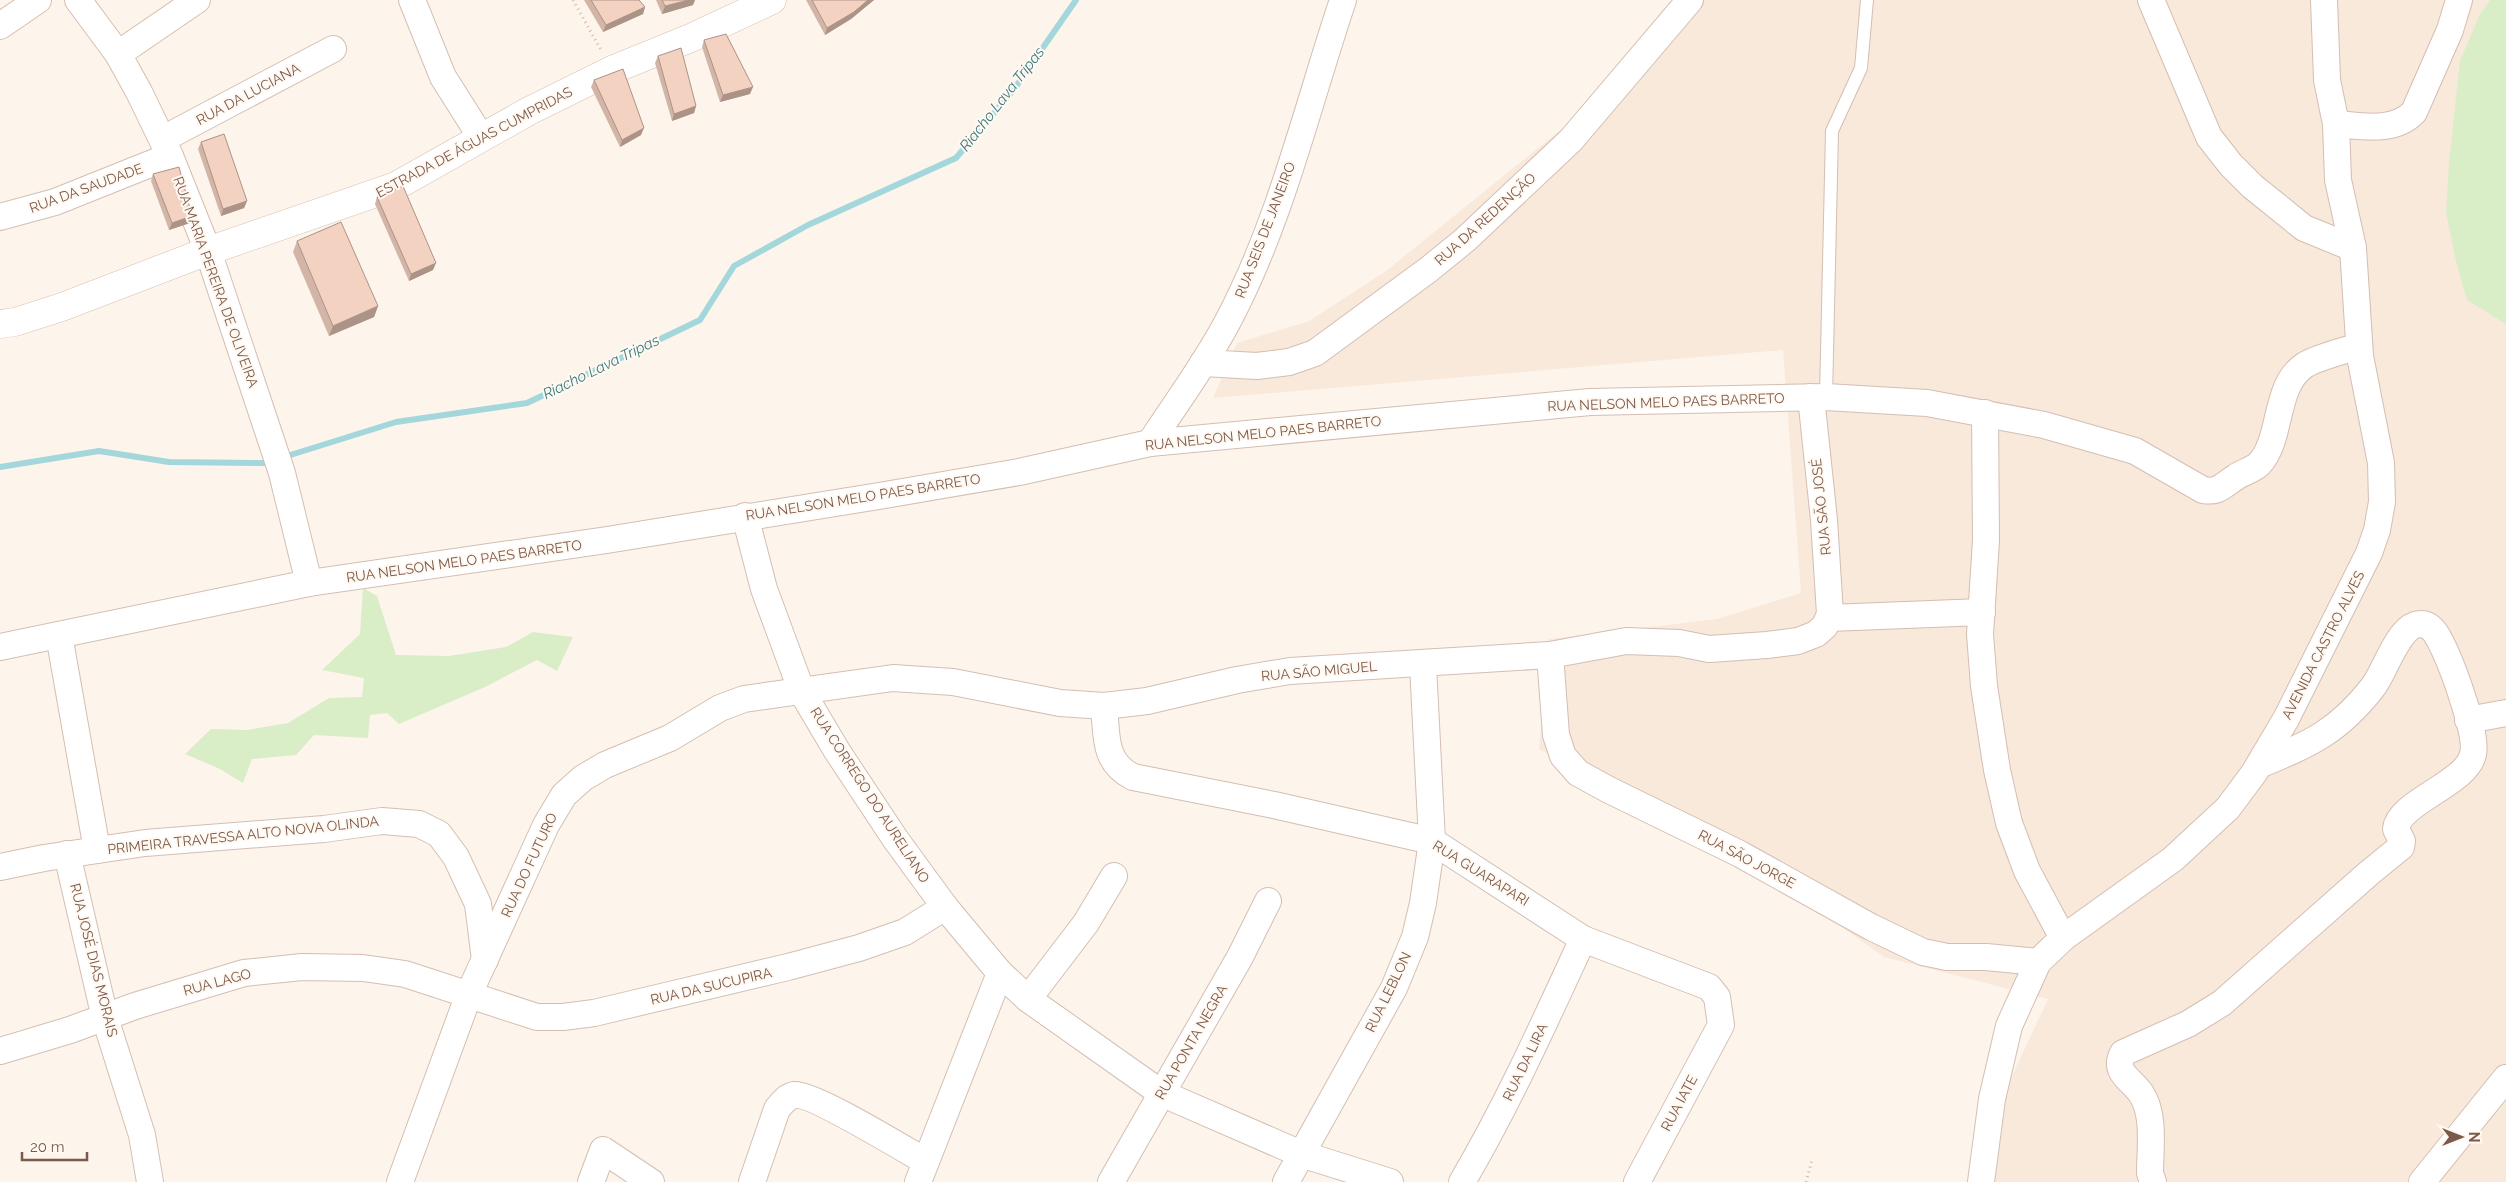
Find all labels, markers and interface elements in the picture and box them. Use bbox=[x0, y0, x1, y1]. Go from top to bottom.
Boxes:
water label: Riacho Lava Tripas bbox=[956, 43, 1048, 155]
street label: RUA DA LUCIANA bbox=[193, 60, 303, 128]
street label: ESTRADA DE ÁGUAS CUMPRIDAS bbox=[373, 82, 575, 201]
street label: RUA DA SAUDADE bbox=[27, 160, 145, 216]
street label: RUA SEIS DE JANEIRO bbox=[1232, 160, 1298, 300]
street label: RUA DA REDENÇÃO bbox=[1431, 169, 1539, 269]
street label: RUA MARIA PEREIRA DE OLIVEIRA bbox=[170, 174, 262, 390]
water label: Riacho Lava Tripas bbox=[540, 331, 662, 403]
street label: RUA NELSON MELO PAES BARRETO bbox=[1547, 390, 1785, 414]
street label: RUA NELSON MELO PAES BARRETO bbox=[1144, 413, 1382, 453]
street label: RUA SÃO JOSÉ bbox=[1807, 458, 1834, 556]
street label: RUA NELSON MELO PAES BARRETO bbox=[744, 471, 982, 523]
street label: RUA NELSON MELO PAES BARRETO bbox=[345, 537, 583, 585]
street label: AVENIDA CASTRO ALVES bbox=[2279, 568, 2368, 722]
street label: RUA SÃO MIGUEL bbox=[1260, 657, 1378, 684]
street label: RUA CORREGO DO AURELIANO bbox=[807, 704, 933, 886]
street label: RUA DO FUTURO bbox=[498, 810, 560, 920]
street label: PRIMEIRA TRAVESSA ALTO NOVA OLINDA bbox=[107, 813, 380, 857]
street label: RUA SÃO JORGE bbox=[1696, 826, 1799, 891]
street label: RUA GUARAPARI bbox=[1430, 837, 1532, 909]
street label: RUA JOSÉ DIAS MORAIS bbox=[67, 881, 122, 1039]
street label: RUA LEBLON bbox=[1362, 949, 1414, 1035]
street label: RUA DA SUCUPIRA bbox=[649, 964, 774, 1008]
street label: RUA LAGO bbox=[181, 965, 253, 999]
street label: RUA PONTA NEGRA bbox=[1152, 981, 1231, 1102]
street label: RUA DA LIRA bbox=[1499, 1020, 1551, 1103]
street label: RUA IATE bbox=[1658, 1072, 1700, 1134]
north arrow bbox=[2436, 1112, 2486, 1162]
scale bar bbox=[22, 1130, 88, 1162]
text: N bbox=[2466, 1132, 2482, 1142]
text: 20 m bbox=[30, 1138, 65, 1156]

